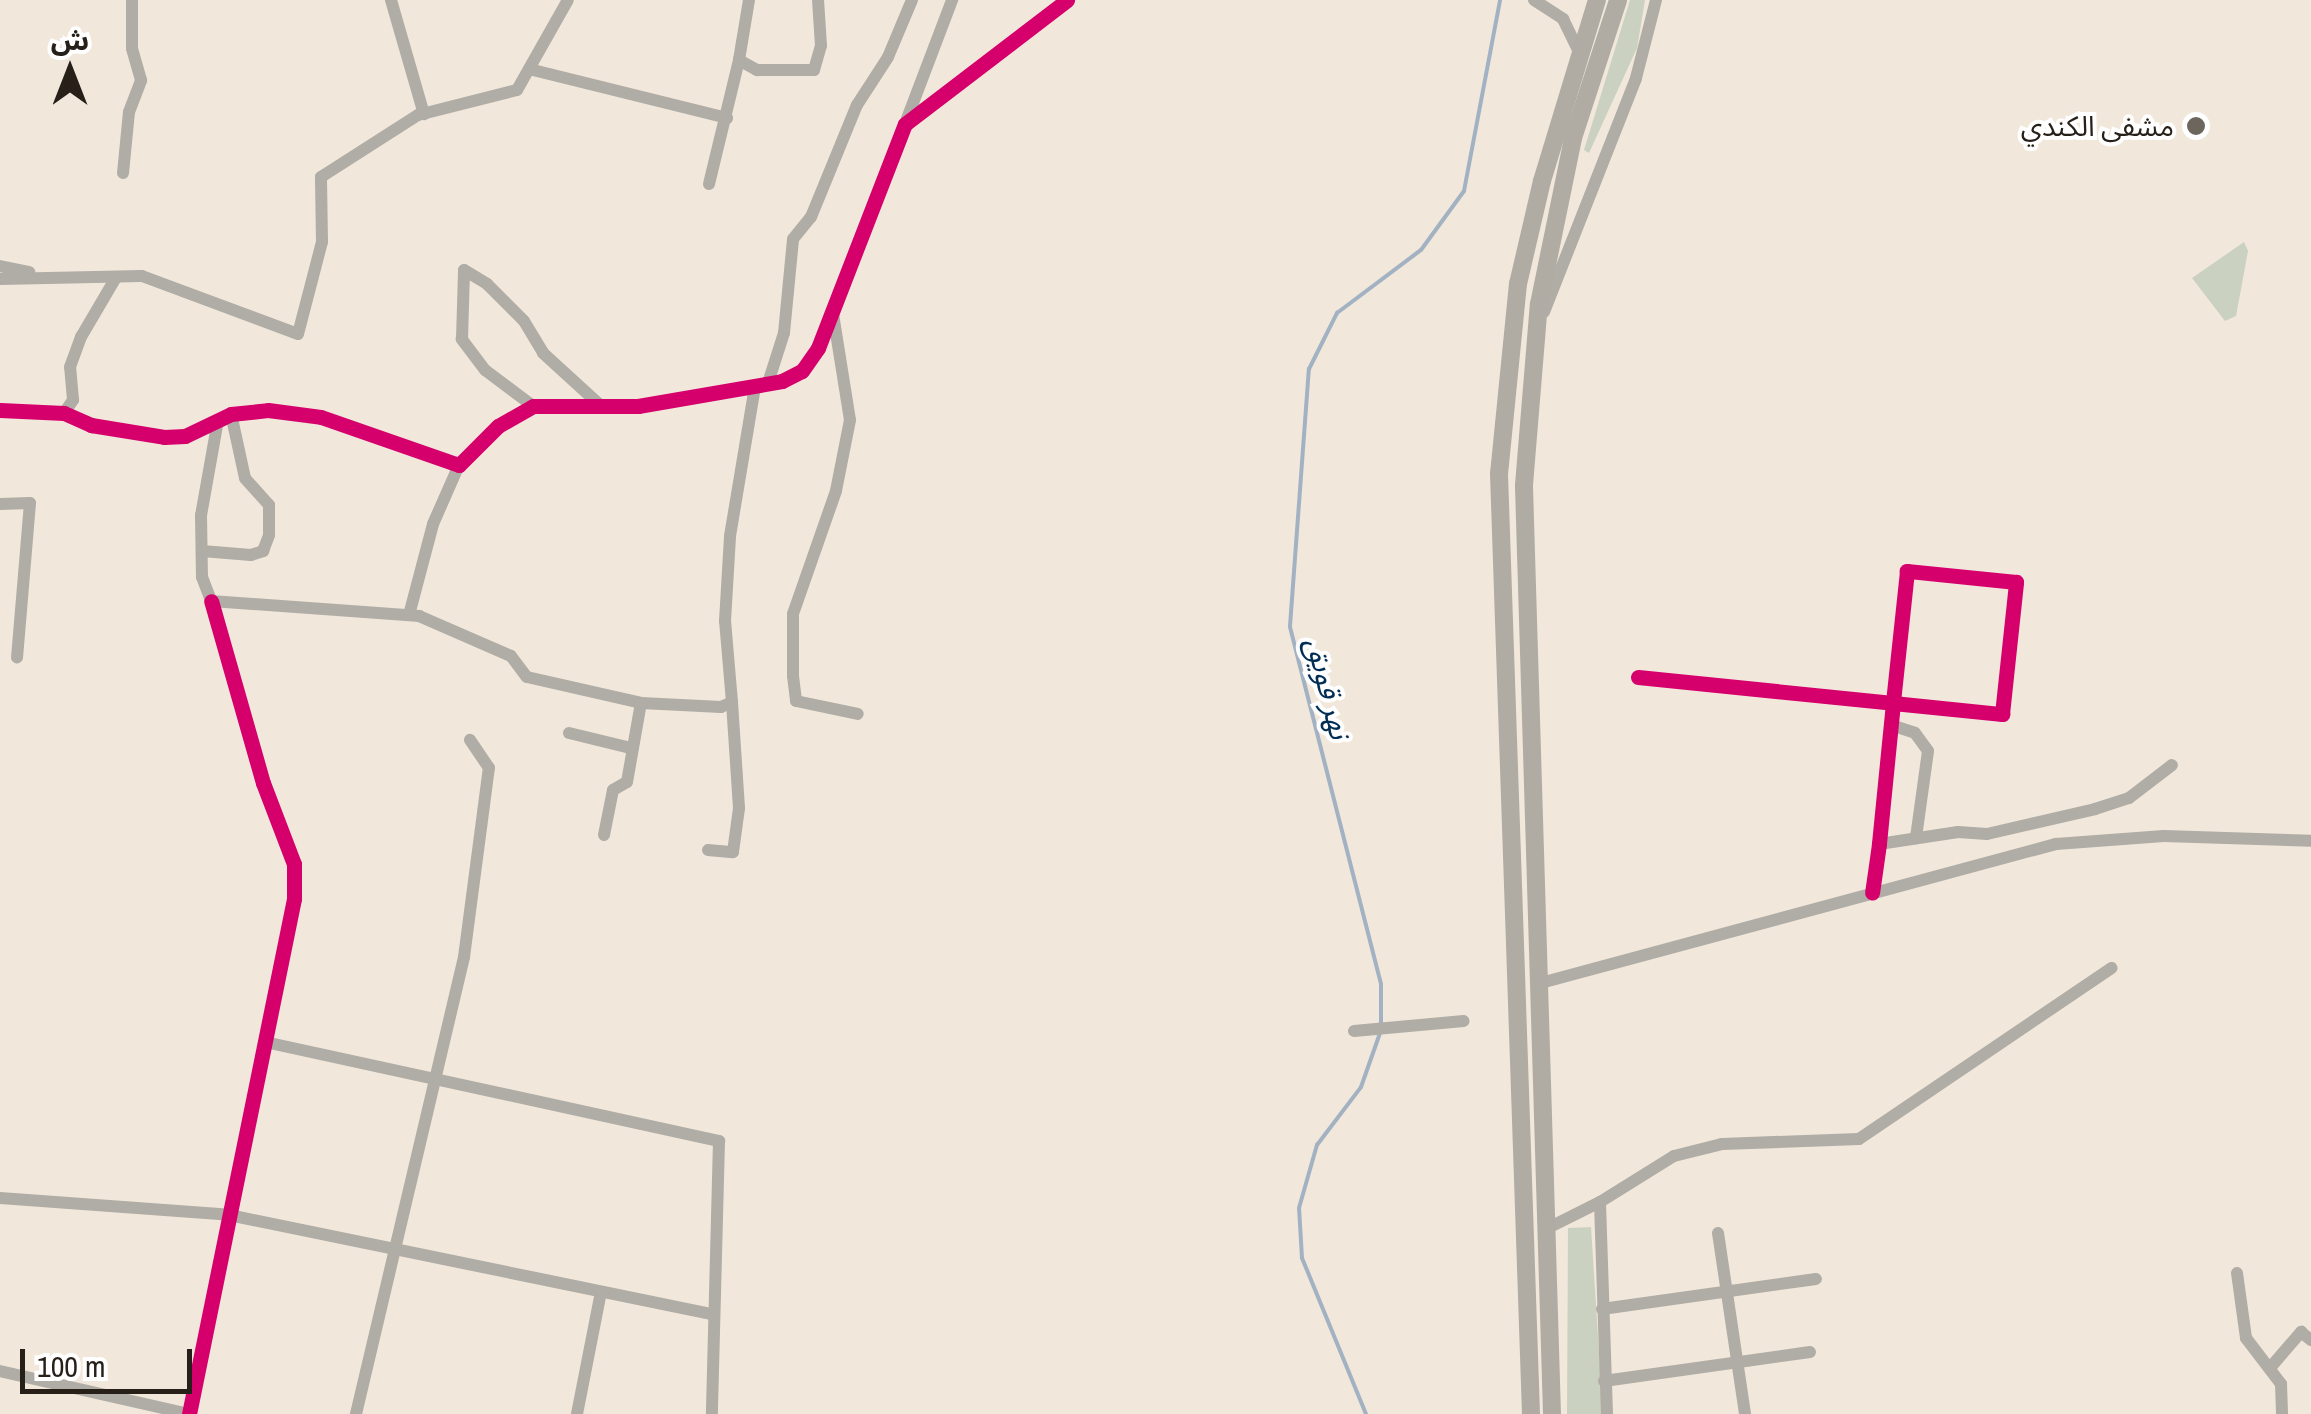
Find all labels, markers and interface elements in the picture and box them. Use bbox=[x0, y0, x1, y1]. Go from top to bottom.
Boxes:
north arrow bbox=[20, 20, 120, 120]
text: ش bbox=[51, 21, 89, 59]
place label: مشفى الكندي bbox=[2021, 109, 2174, 143]
marker: مشفى الكندي bbox=[2183, 113, 2209, 139]
water label: نهر قويق bbox=[1299, 634, 1359, 742]
scale bar bbox=[25, 1329, 198, 1391]
text: 100 m bbox=[37, 1346, 105, 1386]

